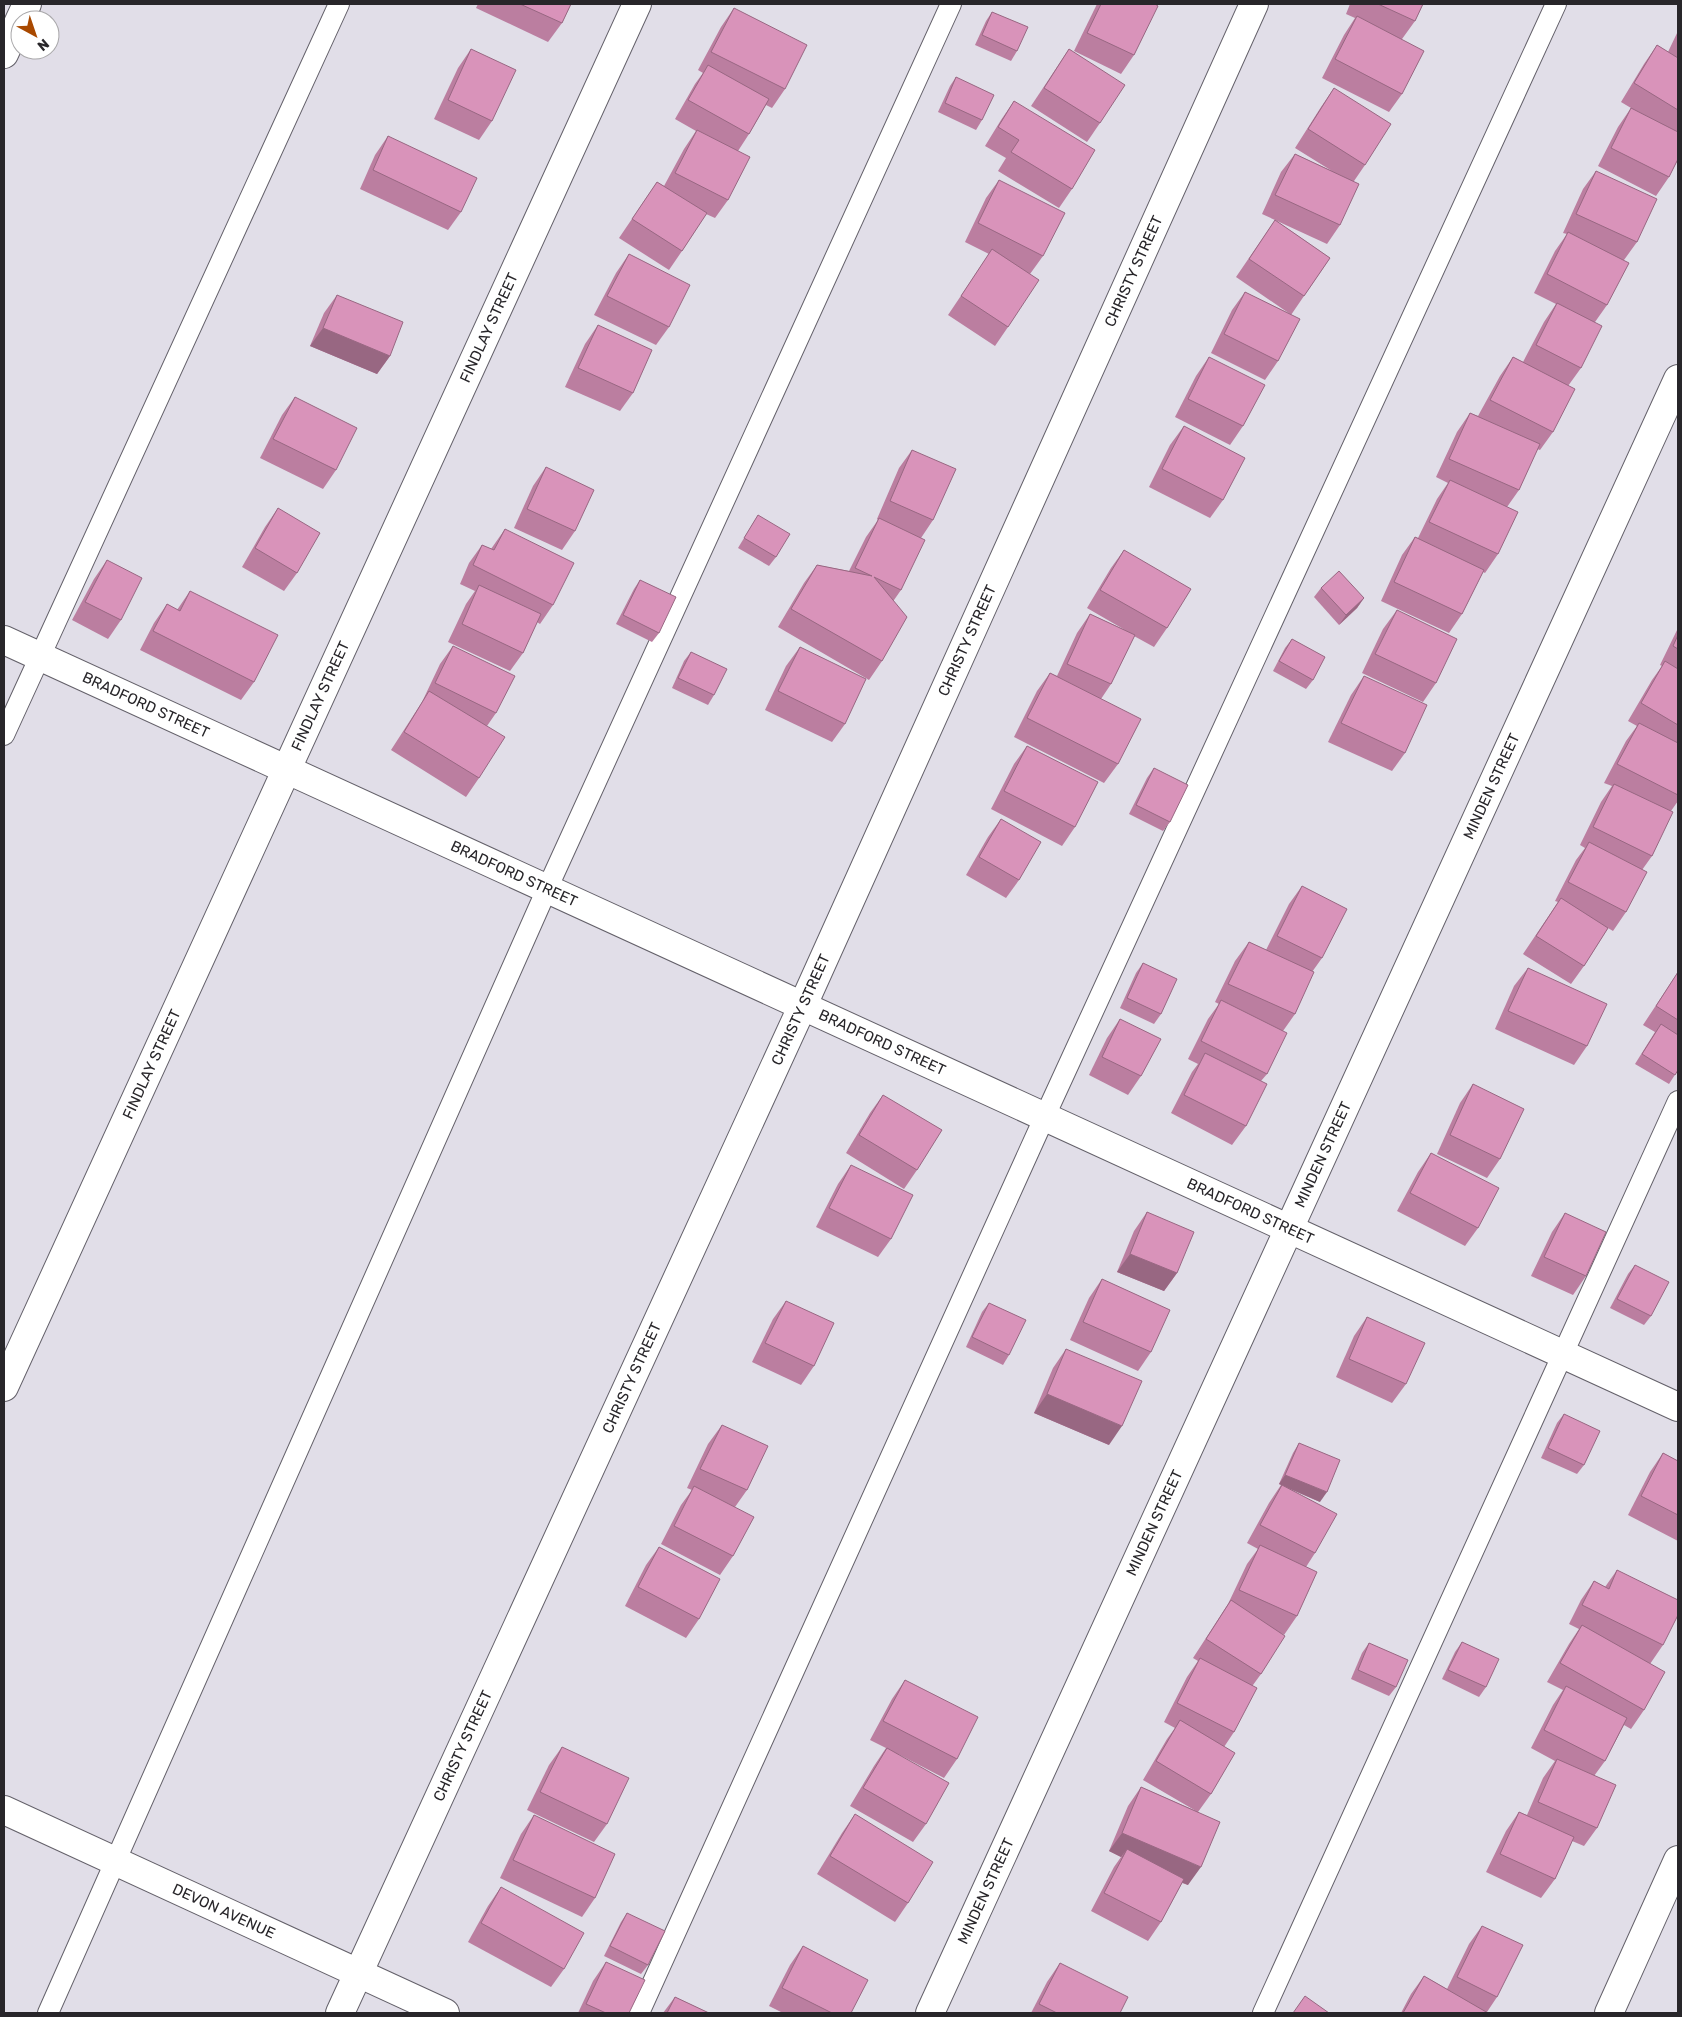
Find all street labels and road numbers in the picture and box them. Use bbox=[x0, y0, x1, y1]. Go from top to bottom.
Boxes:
street label: CHRISTY STREET bbox=[1101, 213, 1167, 330]
street label: FINDLAY STREET bbox=[456, 270, 522, 385]
street label: CHRISTY STREET bbox=[934, 582, 1000, 699]
street label: FINDLAY STREET bbox=[287, 638, 353, 754]
street label: BRADFORD STREET bbox=[80, 668, 212, 742]
street label: MINDEN STREET bbox=[1459, 730, 1524, 842]
street label: BRADFORD STREET bbox=[448, 837, 581, 911]
street label: CHRISTY STREET bbox=[768, 951, 834, 1068]
street label: FINDLAY STREET bbox=[119, 1006, 185, 1122]
street label: BRADFORD STREET bbox=[816, 1006, 949, 1079]
street label: MINDEN STREET bbox=[1291, 1099, 1355, 1211]
street label: BRADFORD STREET bbox=[1184, 1174, 1317, 1248]
street label: CHRISTY STREET bbox=[599, 1319, 665, 1436]
street label: MINDEN STREET bbox=[1122, 1467, 1187, 1579]
street label: CHRISTY STREET bbox=[429, 1687, 496, 1804]
street label: MINDEN STREET bbox=[954, 1835, 1018, 1947]
street label: DEVON AVENUE bbox=[170, 1880, 278, 1943]

